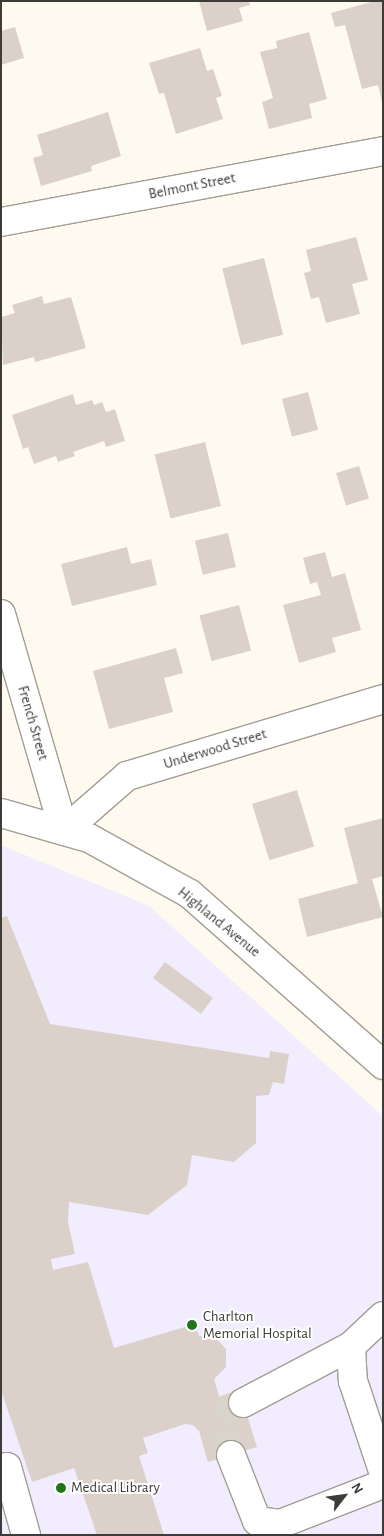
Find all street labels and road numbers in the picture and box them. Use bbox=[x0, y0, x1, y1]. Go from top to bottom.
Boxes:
street label: Belmont Street bbox=[147, 169, 237, 203]
street label: French Street bbox=[14, 684, 52, 762]
street label: Underwood Street bbox=[161, 725, 269, 773]
street label: Highland Avenue bbox=[174, 883, 264, 961]

